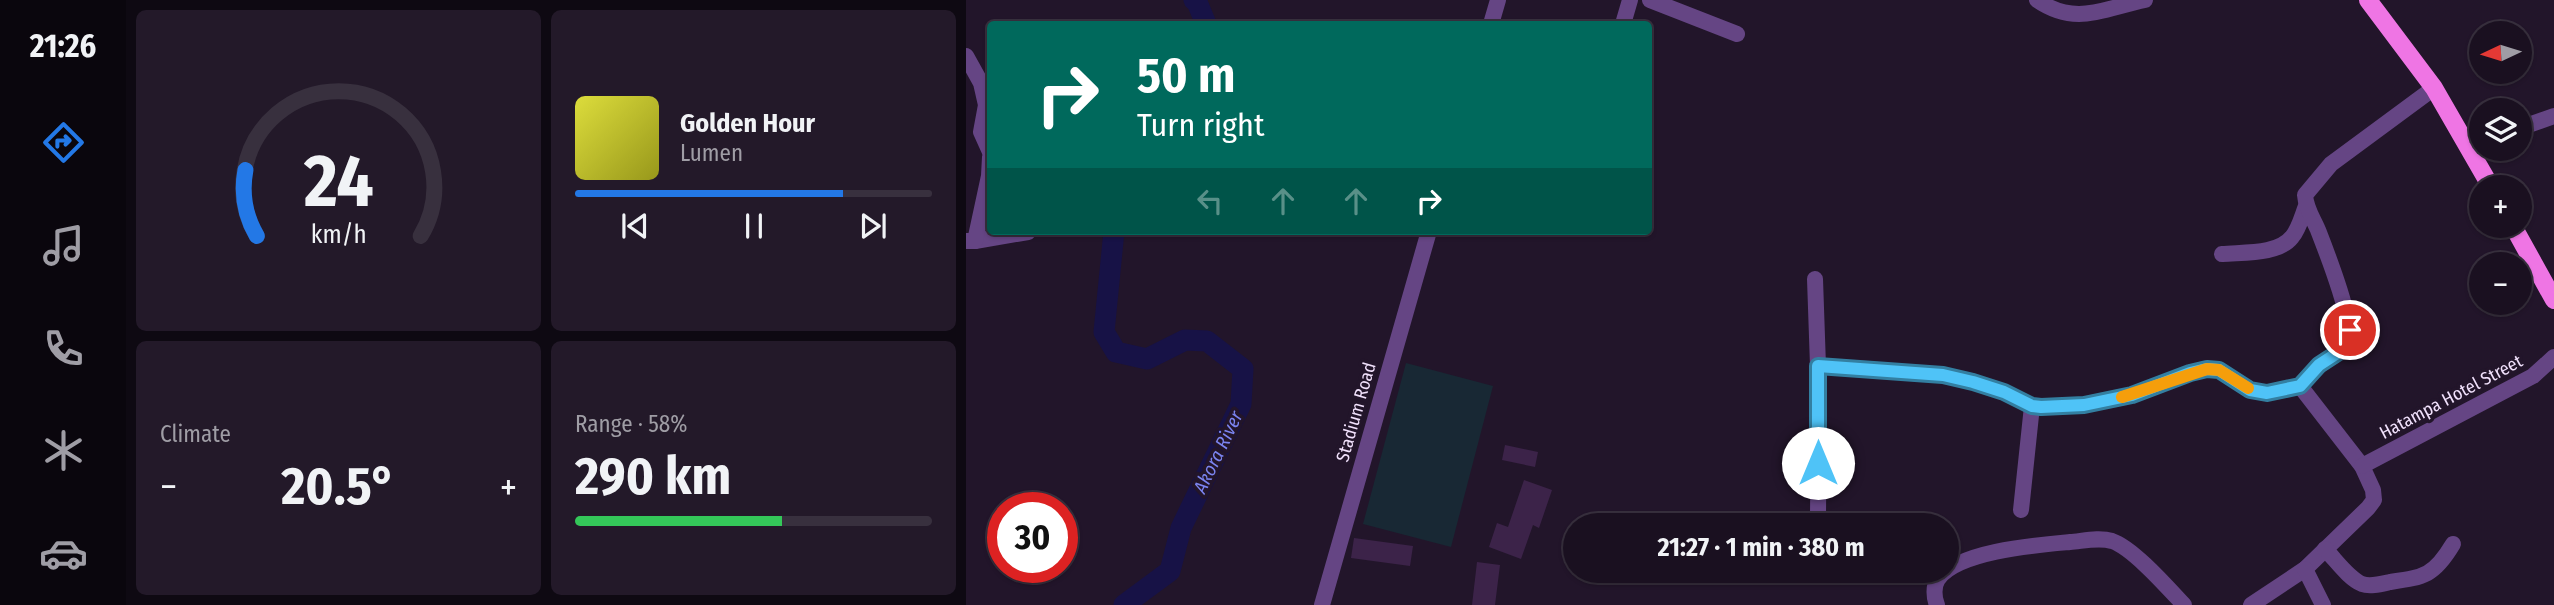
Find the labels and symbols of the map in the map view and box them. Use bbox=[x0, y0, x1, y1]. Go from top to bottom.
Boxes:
north arrow bbox=[2469, 21, 2532, 84]
pin bbox=[2320, 300, 2380, 360]
street label: Hatampa Hotel Street bbox=[2376, 350, 2526, 444]
street label: Stadium Road bbox=[1331, 360, 1381, 464]
water label: Akora River bbox=[1188, 406, 1248, 498]
position arrow bbox=[1781, 426, 1855, 500]
speed limit sign: 30 bbox=[987, 492, 1078, 583]

